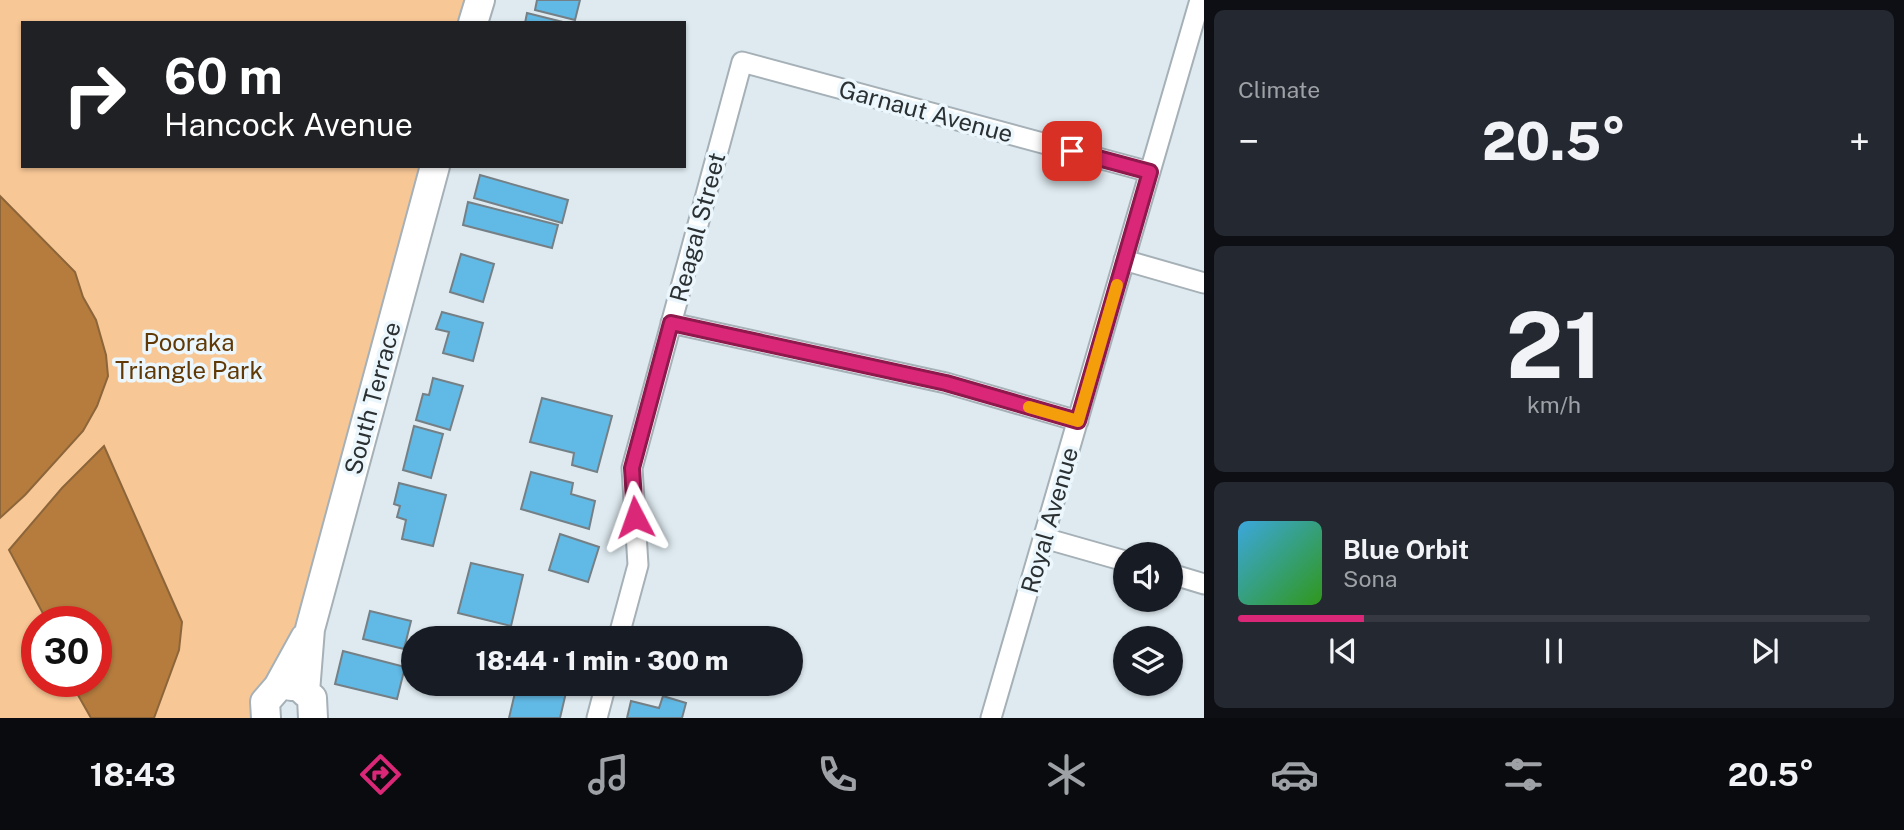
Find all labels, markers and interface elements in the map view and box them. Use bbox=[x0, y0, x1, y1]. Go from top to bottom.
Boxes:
text: 60 m bbox=[164, 47, 283, 105]
icon: right bbox=[49, 49, 140, 140]
street label: Garnaut Avenue bbox=[836, 74, 1016, 148]
text: Climate bbox=[1238, 76, 1320, 103]
text: Hancock Avenue bbox=[164, 106, 413, 143]
text: 20.5° bbox=[1482, 111, 1626, 172]
text: − bbox=[1238, 119, 1259, 164]
text: + bbox=[1849, 119, 1870, 164]
pin bbox=[1042, 121, 1102, 181]
icon: arrive bbox=[1053, 132, 1091, 170]
street label: Reagal Street bbox=[664, 149, 730, 305]
text: 21 bbox=[1506, 292, 1602, 398]
street label: South Terrace bbox=[338, 319, 406, 477]
park label: Pooraka Triangle Park bbox=[115, 328, 263, 384]
text: km/h bbox=[1527, 391, 1581, 418]
street label: Royal Avenue bbox=[1015, 444, 1083, 596]
position arrow bbox=[598, 480, 672, 554]
text: Blue Orbit bbox=[1343, 534, 1469, 565]
map controls bbox=[1113, 542, 1183, 696]
button: sound bbox=[1113, 542, 1183, 612]
text: Sona bbox=[1343, 565, 1397, 592]
speed limit sign: 30 bbox=[21, 606, 112, 697]
button: layers bbox=[1113, 626, 1183, 696]
icon: previous bbox=[1324, 632, 1362, 670]
icon: pause bbox=[1535, 632, 1573, 670]
icon: next bbox=[1746, 632, 1784, 670]
text: 18:44 · 1 min · 300 m bbox=[476, 645, 728, 676]
icon: directions bbox=[356, 750, 405, 799]
icon: music bbox=[584, 750, 633, 799]
icon: phone bbox=[813, 750, 862, 799]
icon: climate bbox=[1042, 750, 1091, 799]
icon: car bbox=[1270, 750, 1319, 799]
icon: filters bbox=[1499, 750, 1548, 799]
text: 18:43 bbox=[90, 756, 176, 793]
text: 20.5° bbox=[1728, 756, 1814, 793]

